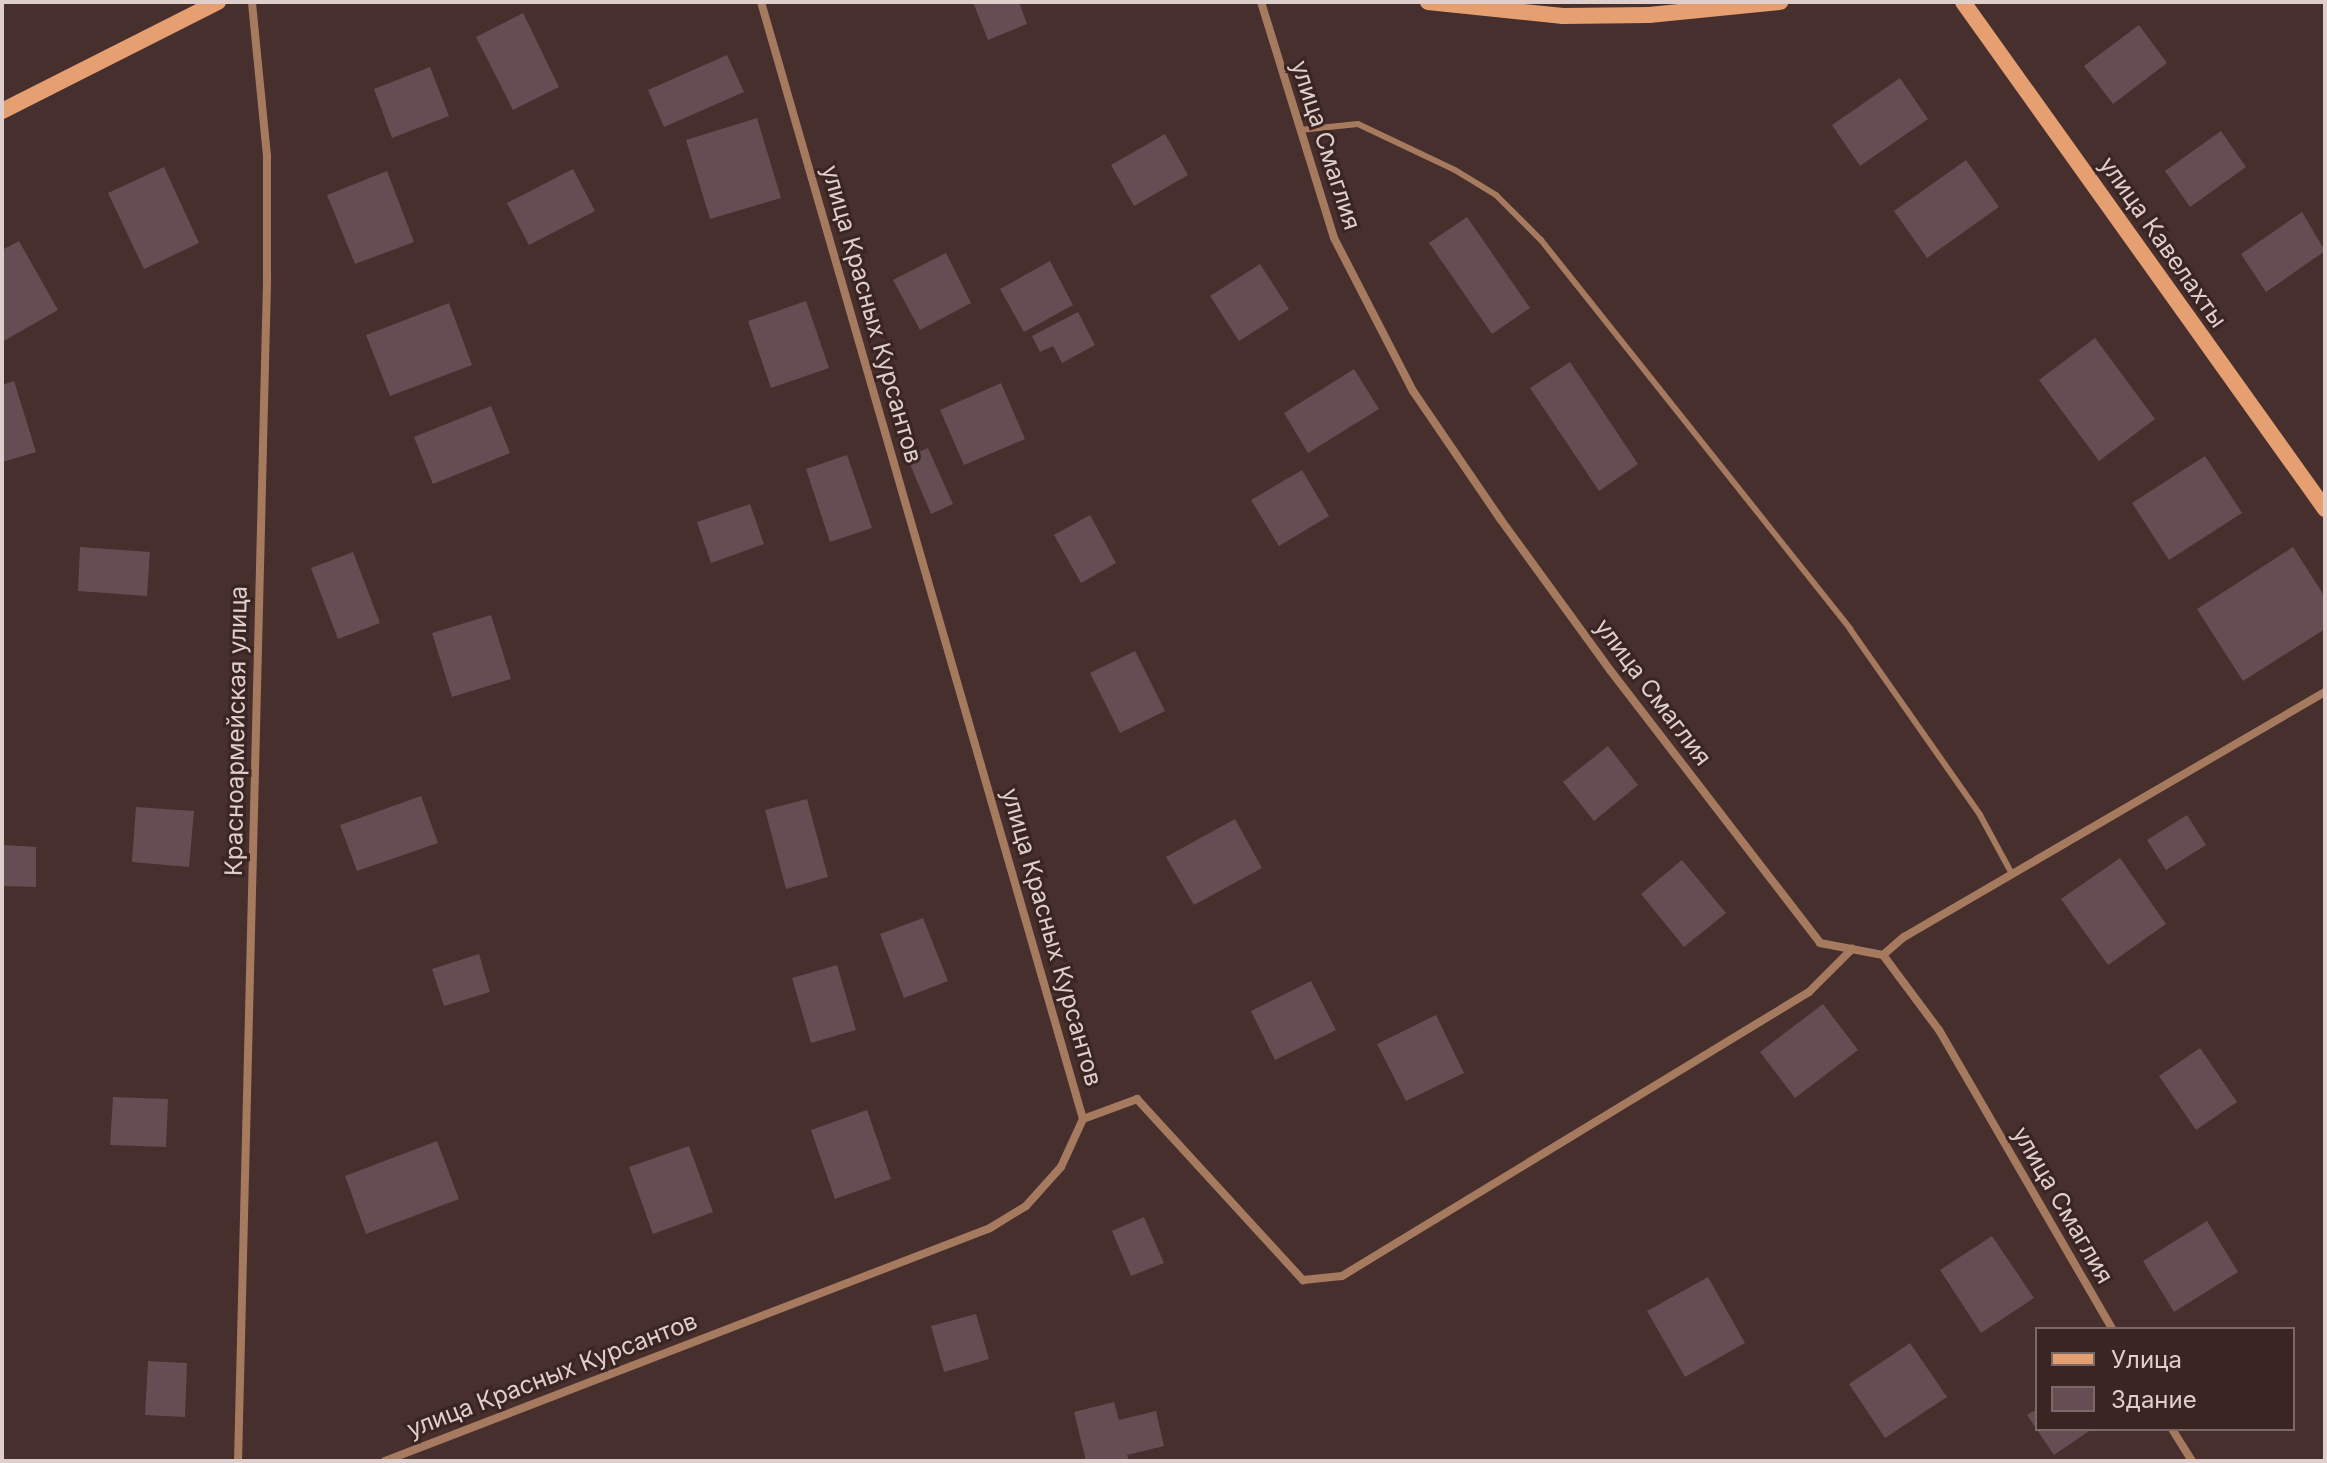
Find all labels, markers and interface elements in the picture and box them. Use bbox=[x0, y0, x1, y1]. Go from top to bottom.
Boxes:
street label: улица Смаглия bbox=[1285, 57, 1367, 233]
street label: улица Кавелахты bbox=[2093, 151, 2233, 333]
street label: улица Красных Курсантов bbox=[816, 162, 928, 466]
street label: Красноармейская улица bbox=[219, 586, 253, 876]
street label: улица Смаглия bbox=[1588, 613, 1718, 771]
street label: улица Красных Курсантов bbox=[996, 785, 1108, 1089]
street label: улица Смаглия bbox=[2006, 1122, 2120, 1288]
street label: улица Красных Курсантов bbox=[403, 1306, 701, 1444]
legend bbox=[2035, 1327, 2295, 1431]
text: Улица bbox=[2111, 1345, 2182, 1374]
text: Здание bbox=[2111, 1385, 2197, 1414]

